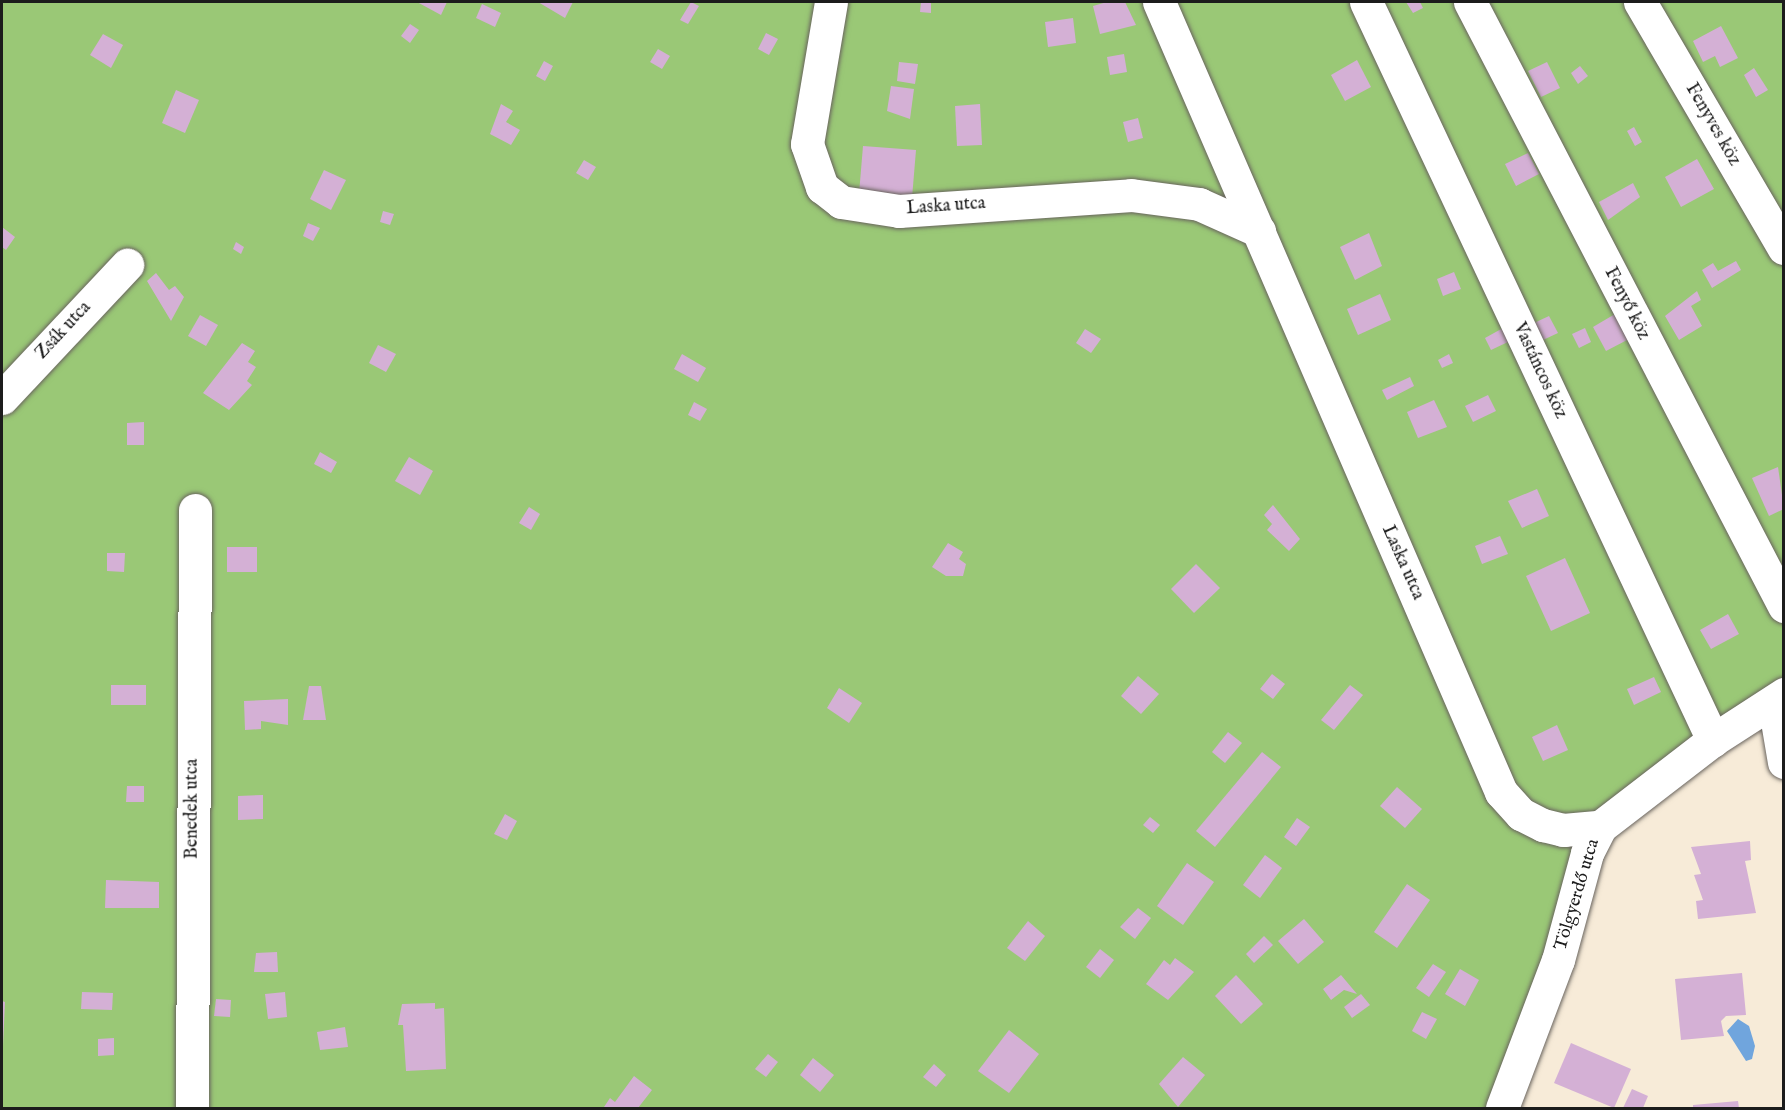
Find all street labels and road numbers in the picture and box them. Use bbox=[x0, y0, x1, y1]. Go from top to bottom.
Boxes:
street label: Fenyves köz bbox=[1680, 80, 1744, 170]
street label: Laska utca bbox=[906, 193, 986, 221]
street label: Fenyő köz bbox=[1599, 264, 1653, 344]
street label: Zsák utca bbox=[32, 298, 96, 364]
street label: Vastáncos köz bbox=[1507, 320, 1571, 422]
street label: Laska utca bbox=[1376, 522, 1428, 604]
street label: Benedek utca bbox=[182, 759, 204, 859]
street label: Tölgyerdő utca bbox=[1551, 837, 1605, 953]

